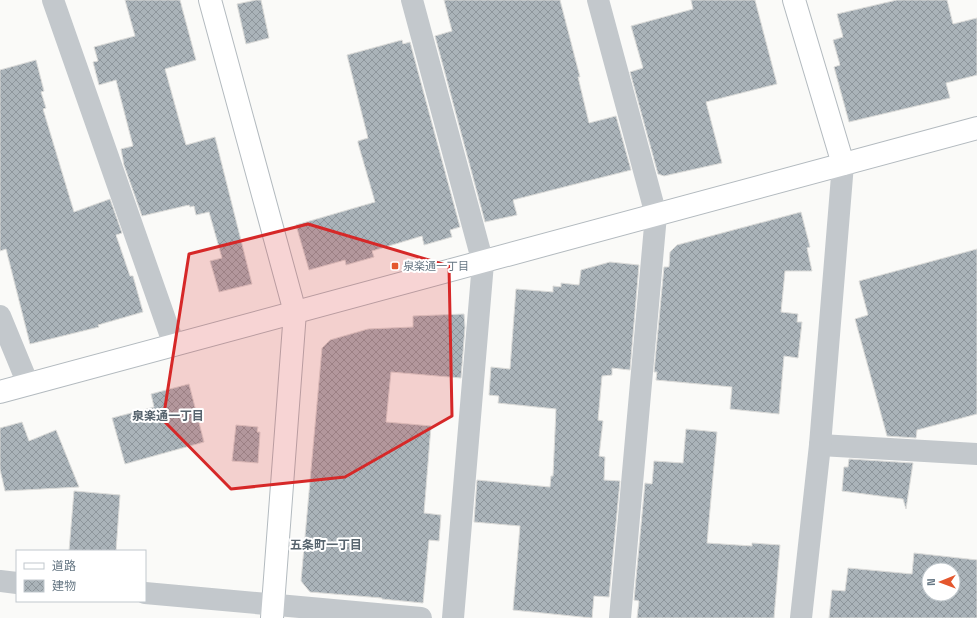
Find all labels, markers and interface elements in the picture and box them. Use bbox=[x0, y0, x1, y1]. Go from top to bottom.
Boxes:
place label: 泉楽通一丁目 bbox=[403, 259, 469, 273]
marker: 泉楽通一丁目 bbox=[390, 261, 400, 271]
district label: 泉楽通一丁目 bbox=[132, 408, 204, 424]
district label: 五条町一丁目 bbox=[290, 537, 362, 553]
legend bbox=[16, 550, 146, 602]
text: 道路 bbox=[52, 558, 76, 574]
north arrow bbox=[921, 562, 961, 602]
text: 建物 bbox=[52, 578, 76, 594]
text: N bbox=[924, 578, 938, 586]

